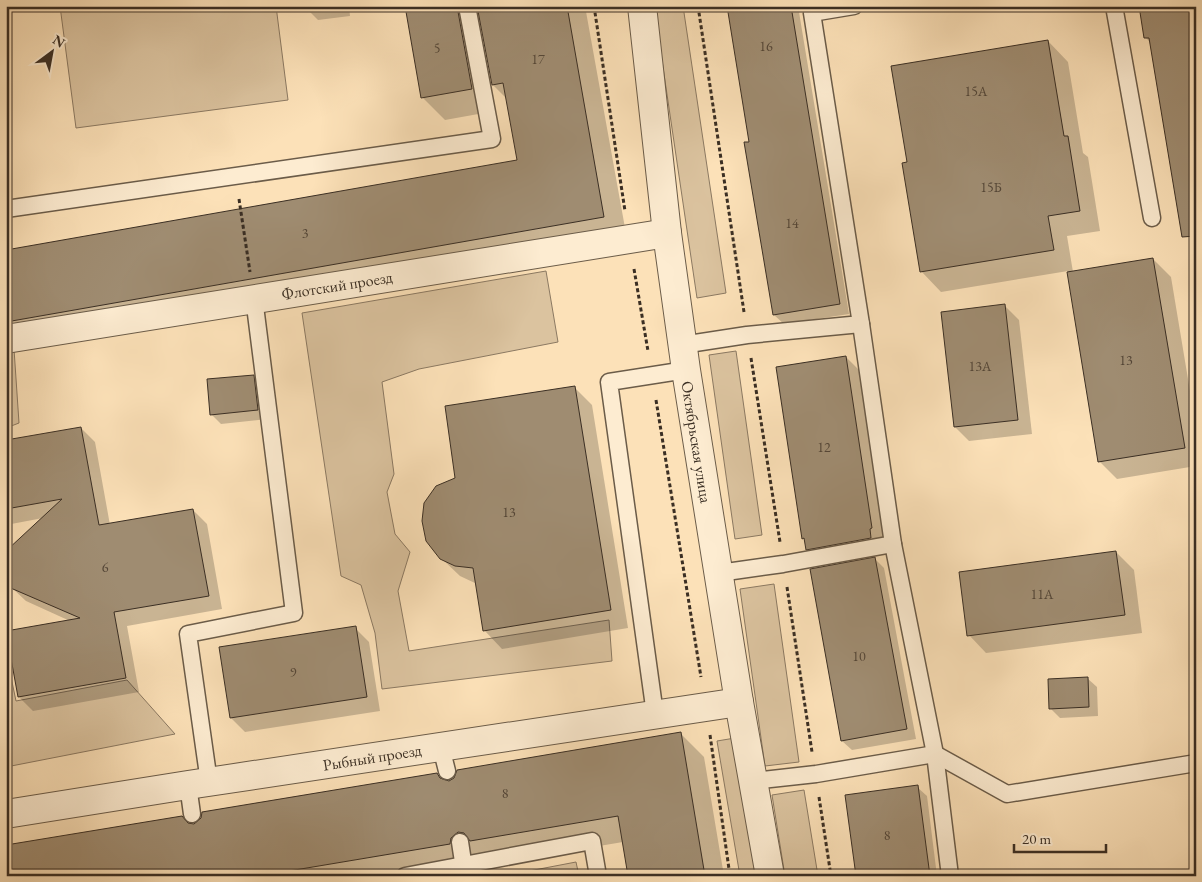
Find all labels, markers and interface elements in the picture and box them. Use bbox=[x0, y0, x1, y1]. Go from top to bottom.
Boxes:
north arrow bbox=[28, 28, 78, 78]
text: N bbox=[49, 30, 69, 52]
house number: 16 bbox=[759, 37, 773, 55]
house number: 5 bbox=[434, 39, 440, 57]
house number: 17 bbox=[531, 50, 545, 68]
house number: 15А bbox=[964, 82, 988, 100]
house number: 15Б bbox=[980, 178, 1002, 196]
house number: 14 bbox=[785, 214, 799, 232]
house number: 3 bbox=[302, 224, 309, 242]
street label: Флотский проезд bbox=[280, 266, 395, 305]
house number: 13 bbox=[1119, 351, 1133, 369]
house number: 13А bbox=[968, 357, 992, 375]
street label: Октябрьская улица bbox=[676, 380, 717, 505]
house number: 12 bbox=[817, 438, 831, 456]
house number: 13 bbox=[502, 503, 516, 521]
house number: 6 bbox=[102, 558, 109, 576]
house number: 11А bbox=[1030, 585, 1054, 603]
house number: 10 bbox=[852, 647, 866, 665]
house number: 9 bbox=[290, 663, 297, 681]
street label: Рыбный проезд bbox=[321, 739, 424, 776]
house number: 8 bbox=[502, 784, 509, 802]
scale bar bbox=[1014, 822, 1107, 854]
house number: 8 bbox=[884, 826, 891, 844]
text: 20 m bbox=[1022, 829, 1051, 848]

